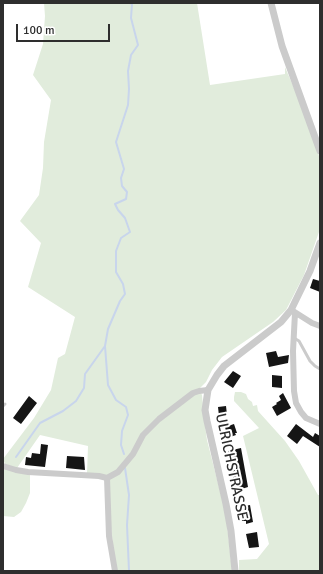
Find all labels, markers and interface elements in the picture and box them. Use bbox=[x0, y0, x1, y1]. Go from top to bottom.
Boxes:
scale bar bbox=[18, 16, 112, 42]
text: 100 m bbox=[23, 23, 55, 38]
street label: ULRICHSTRASSE bbox=[211, 412, 251, 522]

